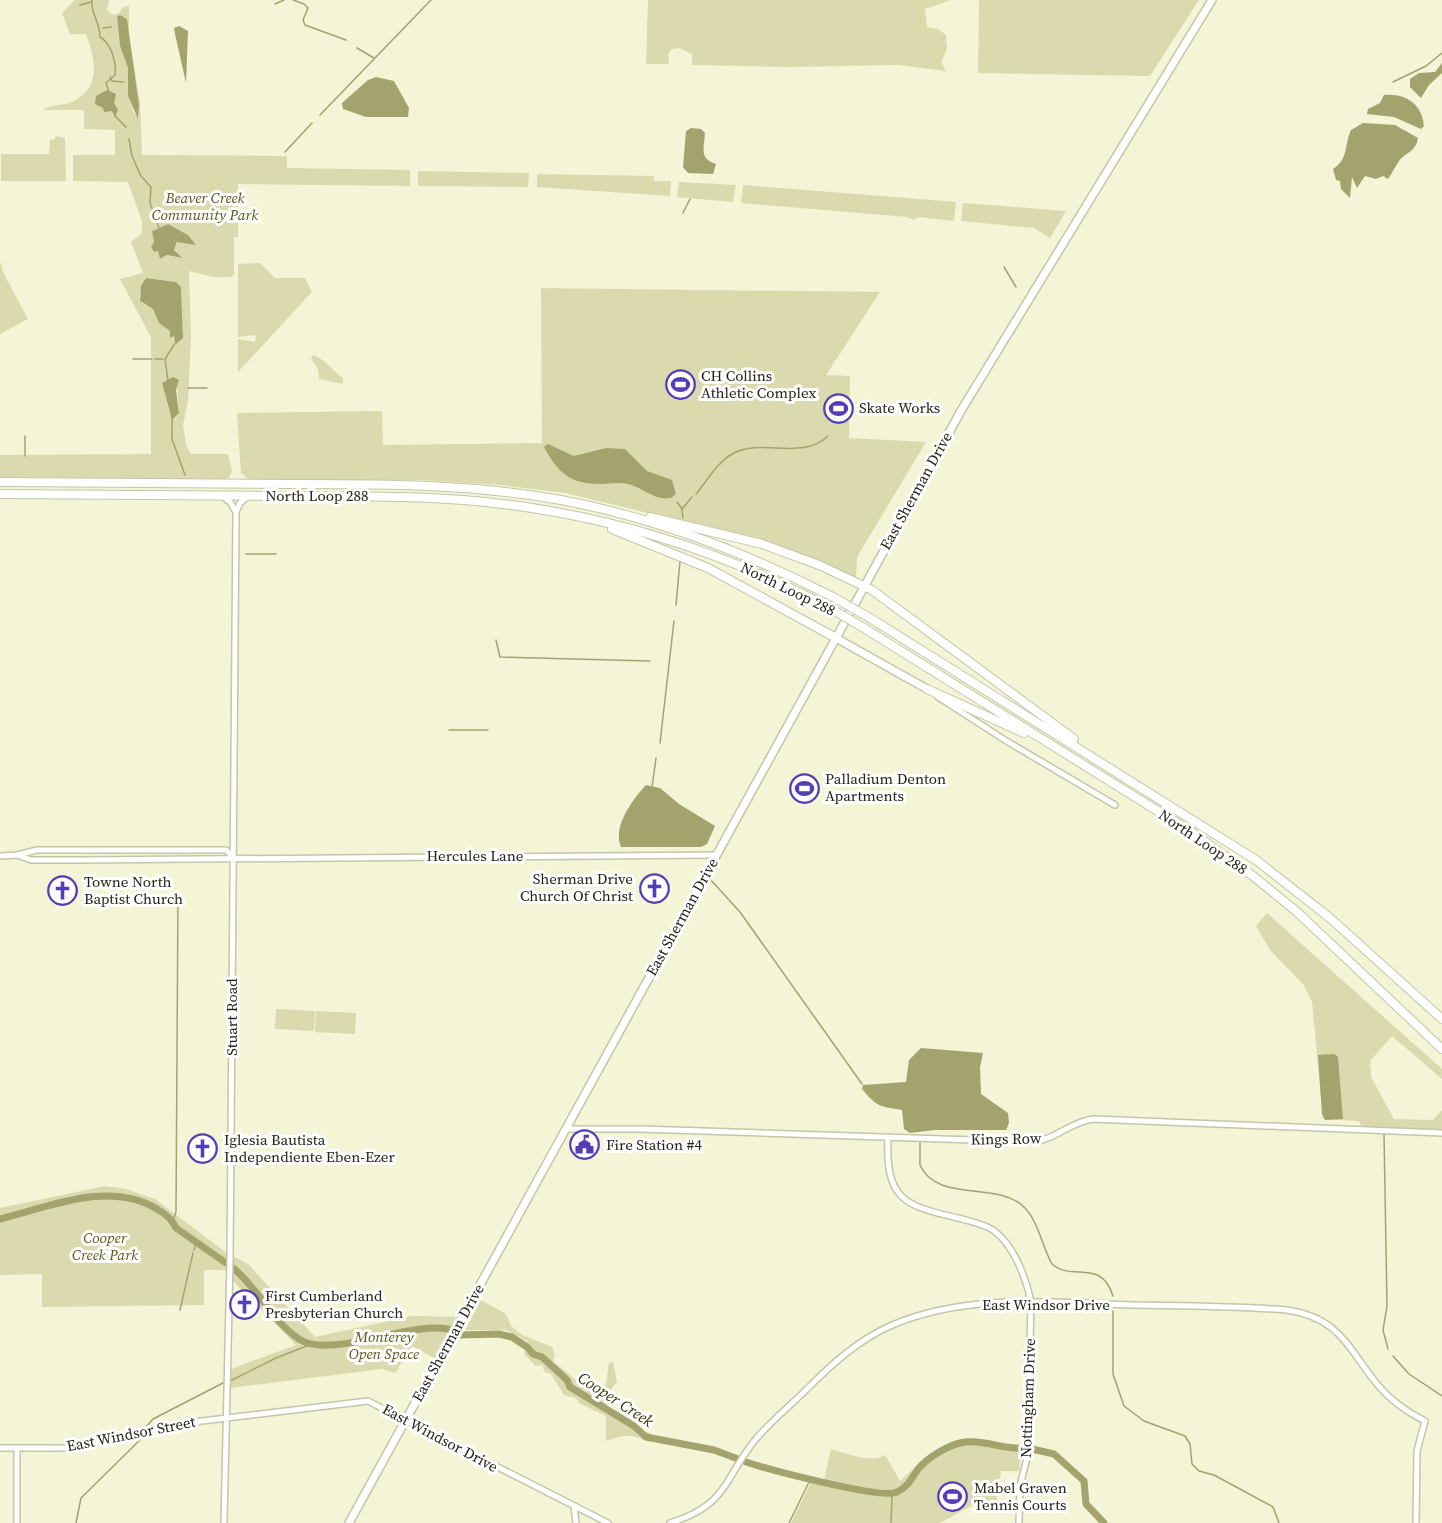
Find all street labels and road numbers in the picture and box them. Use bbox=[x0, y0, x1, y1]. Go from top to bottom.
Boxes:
street label: East Sherman Drive bbox=[874, 428, 957, 554]
street label: North Loop 288 bbox=[265, 485, 369, 506]
street label: North Loop 288 bbox=[737, 557, 839, 621]
street label: North Loop 288 bbox=[1155, 804, 1252, 879]
street label: Hercules Lane bbox=[427, 845, 524, 866]
street label: East Sherman Drive bbox=[640, 854, 723, 980]
street label: Stuart Road bbox=[221, 978, 242, 1056]
street label: Kings Row bbox=[970, 1127, 1042, 1150]
street label: East Sherman Drive bbox=[406, 1280, 489, 1406]
street label: East Windsor Drive bbox=[982, 1294, 1110, 1315]
street label: Nottingham Drive bbox=[1015, 1337, 1040, 1458]
street label: East Windsor Drive bbox=[379, 1398, 502, 1477]
street label: East Windsor Street bbox=[65, 1411, 197, 1456]

